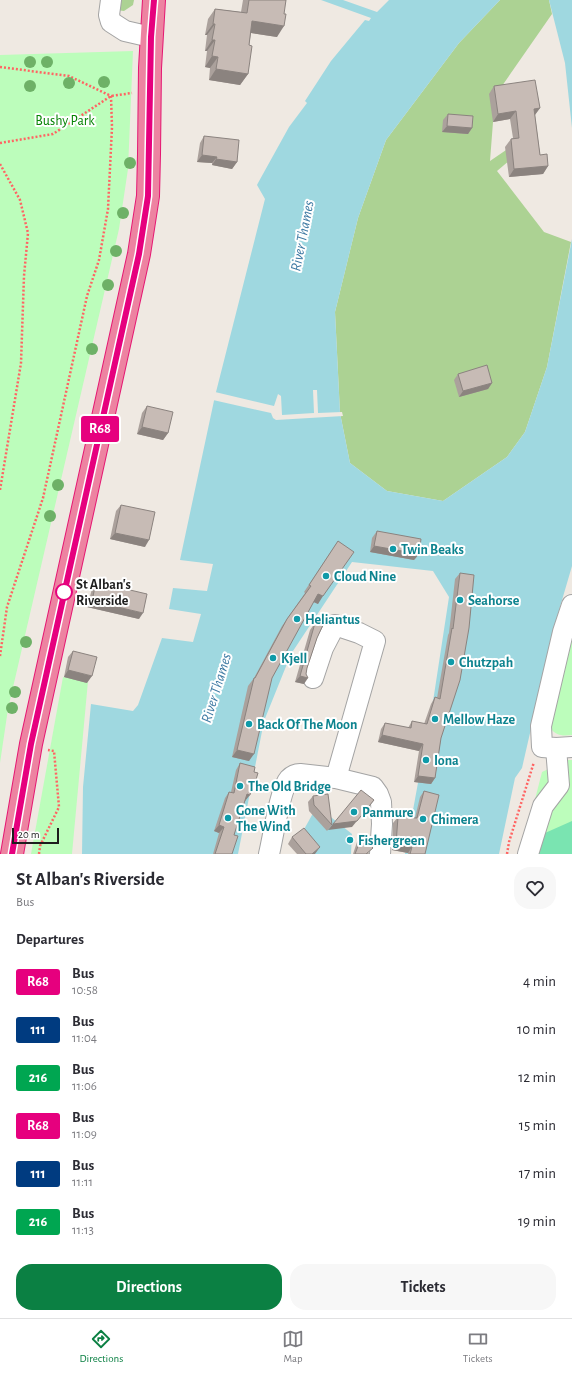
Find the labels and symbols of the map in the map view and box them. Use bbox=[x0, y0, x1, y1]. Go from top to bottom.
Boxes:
park label: Bushy Park bbox=[35, 114, 95, 128]
water label: River Thames bbox=[288, 199, 317, 273]
line badge: R68 bbox=[77, 416, 123, 442]
place label: Twin Beaks bbox=[401, 543, 464, 557]
marker: Twin Beaks bbox=[388, 544, 398, 554]
place label: Cloud Nine bbox=[334, 570, 396, 584]
marker: Cloud Nine bbox=[321, 571, 331, 581]
place label: St Alban's Riverside bbox=[76, 578, 131, 608]
marker: St Alban's Riverside bbox=[55, 583, 73, 601]
place label: Seahorse bbox=[468, 594, 520, 608]
marker: Seahorse bbox=[455, 595, 465, 605]
place label: Heliantus bbox=[305, 613, 360, 627]
marker: Heliantus bbox=[292, 614, 302, 624]
water label: River Thames bbox=[199, 652, 234, 725]
place label: Kjell bbox=[281, 652, 307, 666]
marker: Kjell bbox=[268, 653, 278, 663]
place label: Chutzpah bbox=[459, 656, 513, 670]
marker: Chutzpah bbox=[446, 657, 456, 667]
place label: Mellow Haze bbox=[443, 713, 516, 727]
marker: Mellow Haze bbox=[430, 714, 440, 724]
place label: Back Of The Moon bbox=[257, 718, 357, 732]
marker: Back Of The Moon bbox=[244, 719, 254, 729]
place label: Iona bbox=[434, 754, 459, 768]
marker: Iona bbox=[421, 755, 431, 765]
place label: The Old Bridge bbox=[248, 780, 331, 794]
marker: The Old Bridge bbox=[235, 781, 245, 791]
place label: Gone With The Wind bbox=[236, 804, 296, 834]
place label: Panmure bbox=[362, 806, 414, 820]
marker: Panmure bbox=[349, 807, 359, 817]
marker: Gone With The Wind bbox=[223, 813, 233, 823]
place label: Chimera bbox=[431, 813, 479, 827]
marker: Chimera bbox=[418, 814, 428, 824]
scale bar bbox=[12, 826, 59, 845]
place label: Fishergreen bbox=[358, 834, 425, 848]
marker: Fishergreen bbox=[345, 835, 355, 845]

